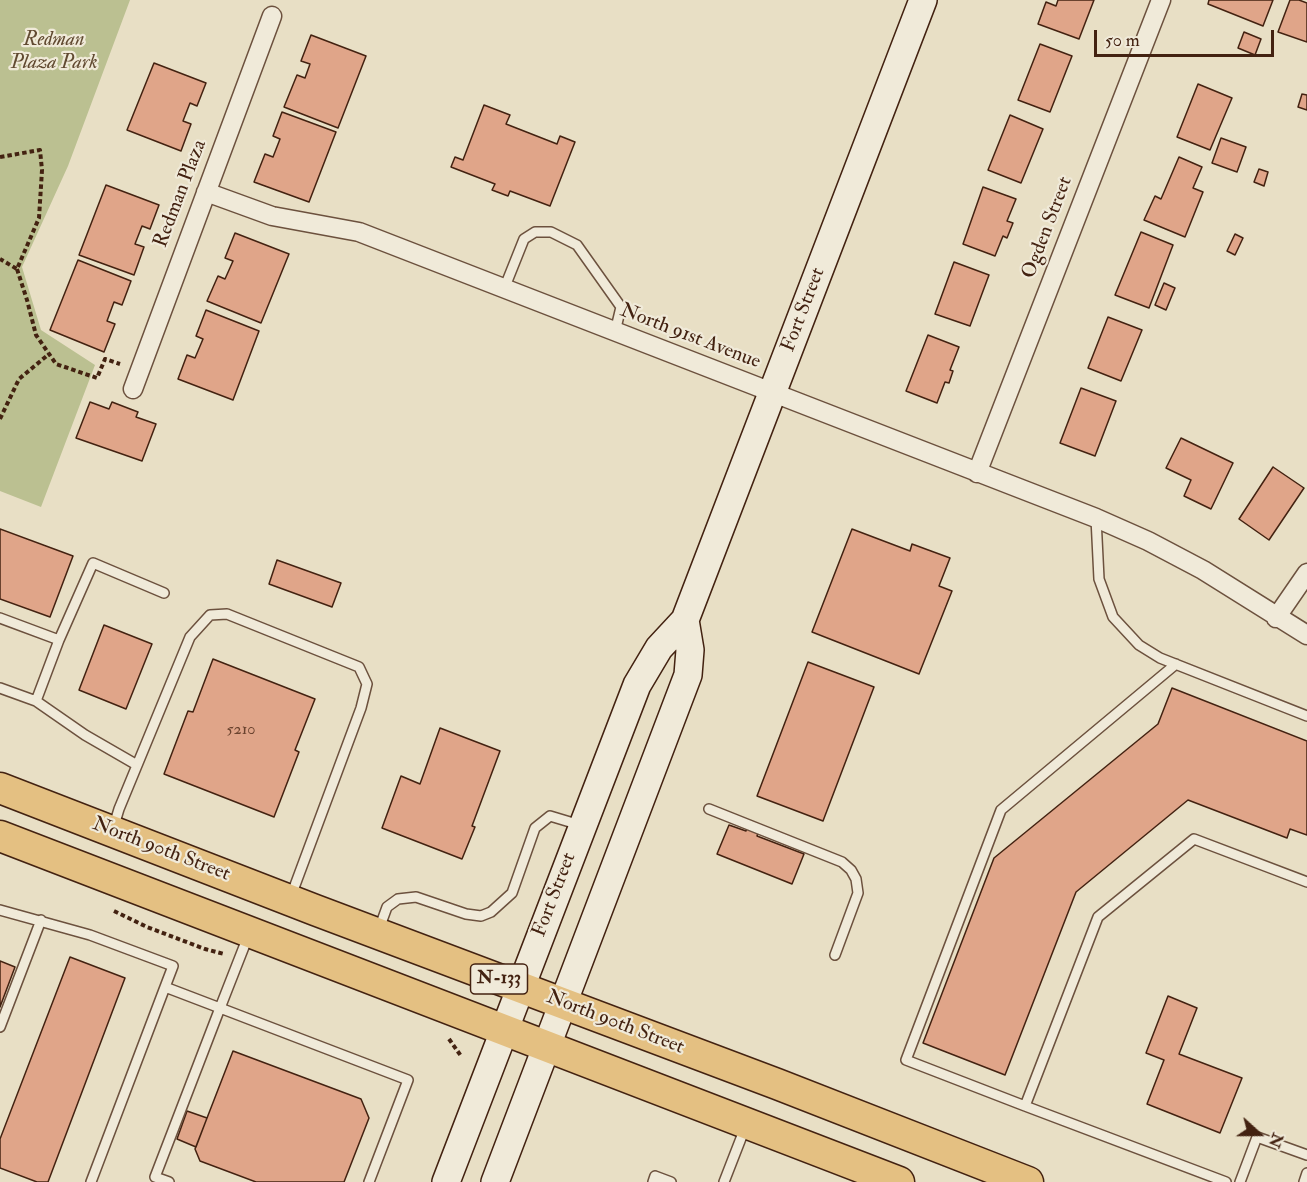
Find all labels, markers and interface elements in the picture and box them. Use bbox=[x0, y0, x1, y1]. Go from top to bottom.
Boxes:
scale bar bbox=[1097, 18, 1277, 56]
park label: Redman Plaza Park bbox=[10, 29, 98, 76]
text: 50 m bbox=[1105, 29, 1140, 52]
street label: Redman Plaza bbox=[149, 137, 213, 251]
street label: Ogden Street bbox=[1018, 174, 1078, 282]
street label: Fort Street bbox=[777, 265, 831, 355]
street label: North 91st Avenue bbox=[616, 299, 764, 375]
house number: 5210 bbox=[227, 721, 255, 741]
street label: North 90th Street bbox=[89, 813, 233, 887]
street label: Fort Street bbox=[528, 850, 582, 940]
road number: N-133 bbox=[470, 964, 528, 994]
street label: North 90th Street bbox=[543, 986, 687, 1060]
north arrow bbox=[1229, 1104, 1289, 1164]
text: N bbox=[1264, 1130, 1288, 1151]

